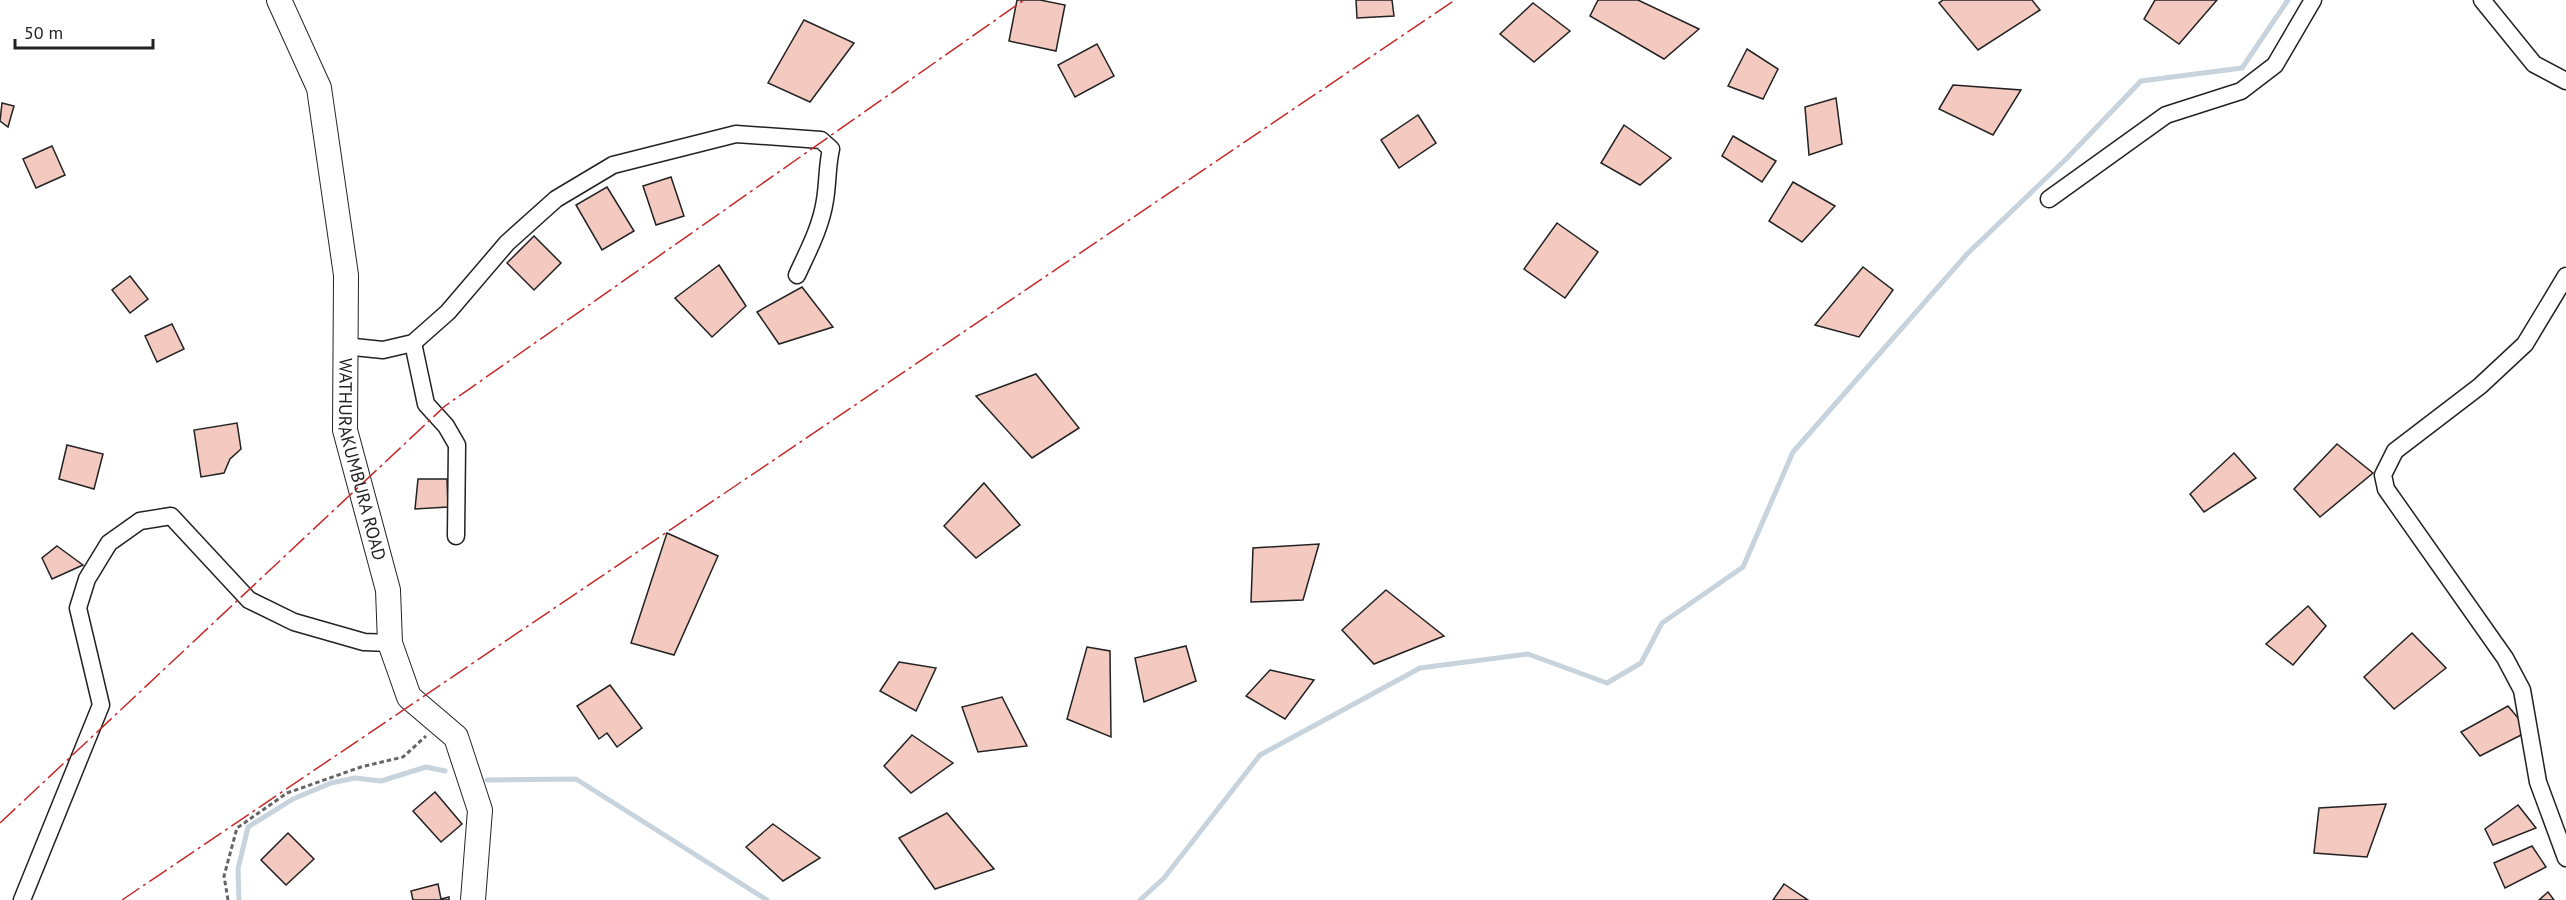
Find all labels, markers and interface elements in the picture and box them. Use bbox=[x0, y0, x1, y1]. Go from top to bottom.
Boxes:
scale bar bbox=[15, 12, 153, 50]
text: 50 m bbox=[24, 21, 63, 44]
street label: WATHURAKUMBURA ROAD bbox=[333, 358, 392, 563]

